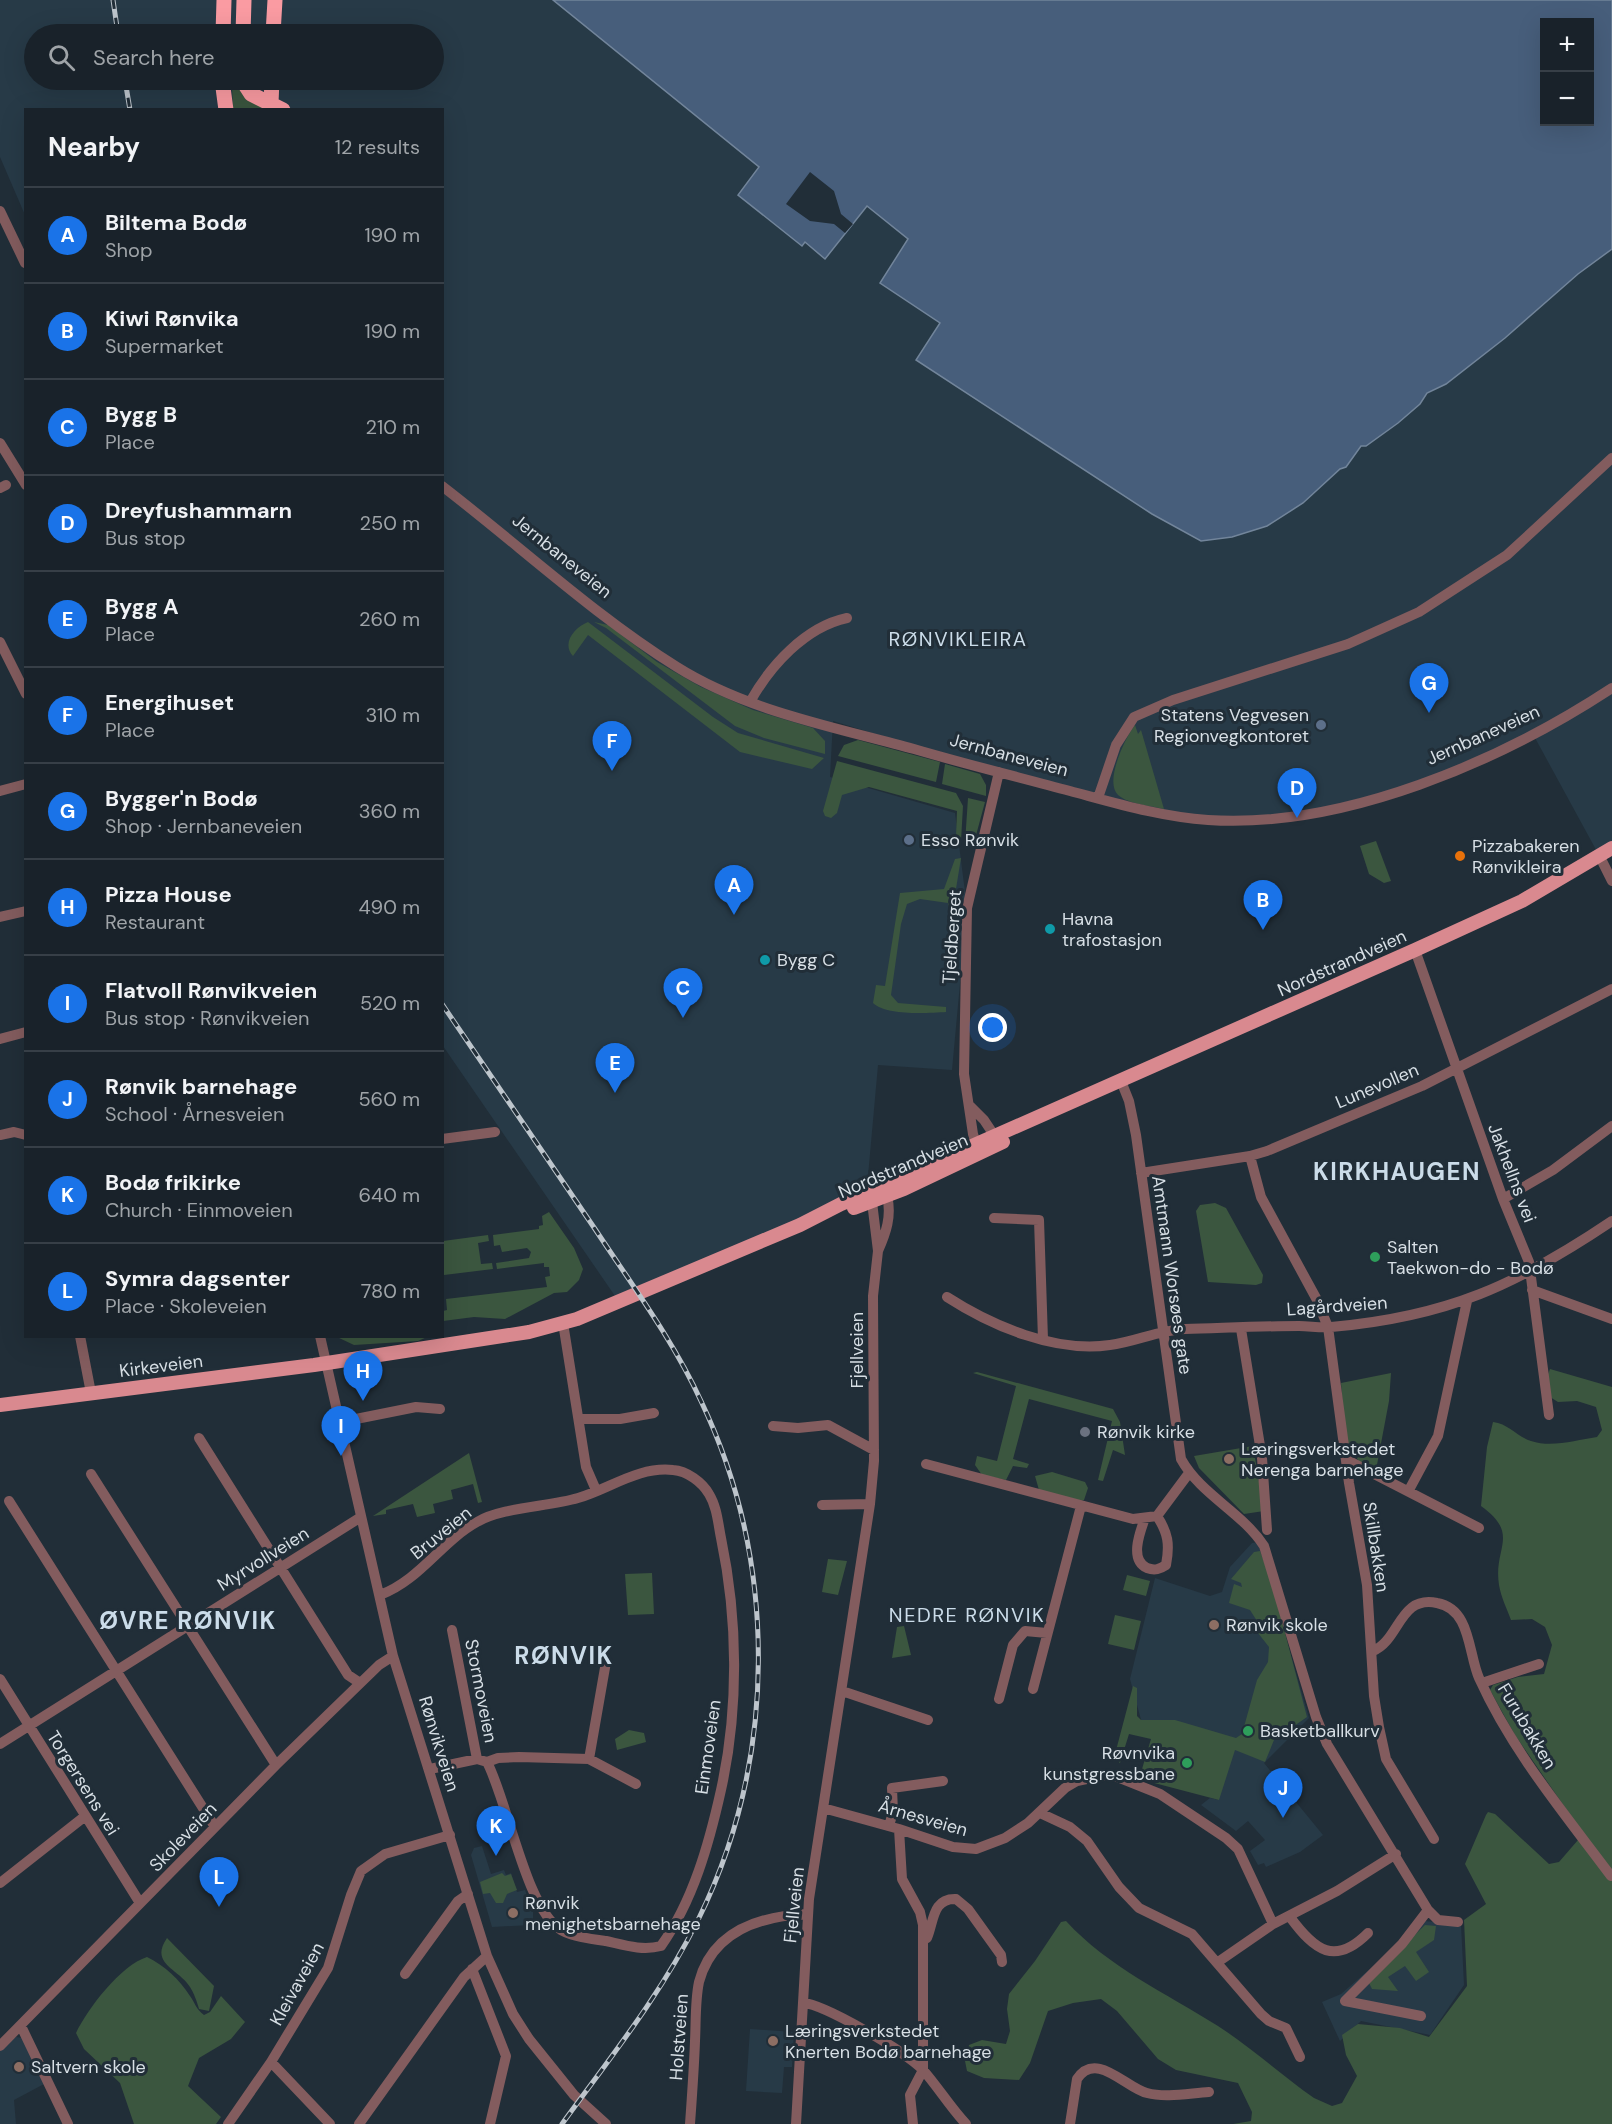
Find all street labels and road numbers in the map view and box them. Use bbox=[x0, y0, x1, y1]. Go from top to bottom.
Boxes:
street label: Jernbaneveien bbox=[507, 508, 617, 604]
street label: Jernbaneveien bbox=[1423, 699, 1543, 771]
street label: Jernbaneveien bbox=[947, 728, 1071, 782]
street label: Tjeldberget bbox=[937, 889, 967, 985]
street label: Nordstrandveien bbox=[1274, 924, 1410, 1002]
street label: Lunevollen bbox=[1332, 1058, 1422, 1114]
street label: Jakhellns vei bbox=[1482, 1120, 1542, 1226]
street label: Nordstrandveien bbox=[835, 1128, 971, 1204]
street label: Amtmann Worsøes gate bbox=[1146, 1174, 1198, 1376]
street label: Lagårdveien bbox=[1286, 1291, 1388, 1321]
street label: Fjellveien bbox=[845, 1312, 869, 1388]
street label: Kirkeveien bbox=[118, 1349, 204, 1383]
street label: Skillbakken bbox=[1357, 1500, 1395, 1594]
street label: Bruveien bbox=[405, 1501, 477, 1565]
street label: Myrvollveien bbox=[213, 1521, 313, 1597]
street label: Stormoveien bbox=[459, 1637, 503, 1745]
street label: Furubakken bbox=[1492, 1679, 1562, 1773]
street label: Rønvikveien bbox=[413, 1693, 465, 1795]
street label: Einmoveien bbox=[689, 1698, 727, 1796]
street label: Torgersens vei bbox=[41, 1726, 125, 1840]
street label: Årnesveien bbox=[876, 1794, 970, 1842]
street label: Skoleveien bbox=[144, 1797, 222, 1877]
street label: Fjellveien bbox=[778, 1866, 810, 1944]
street label: Kleivaveien bbox=[264, 1938, 330, 2030]
street label: Holstveien bbox=[664, 1993, 694, 2081]

